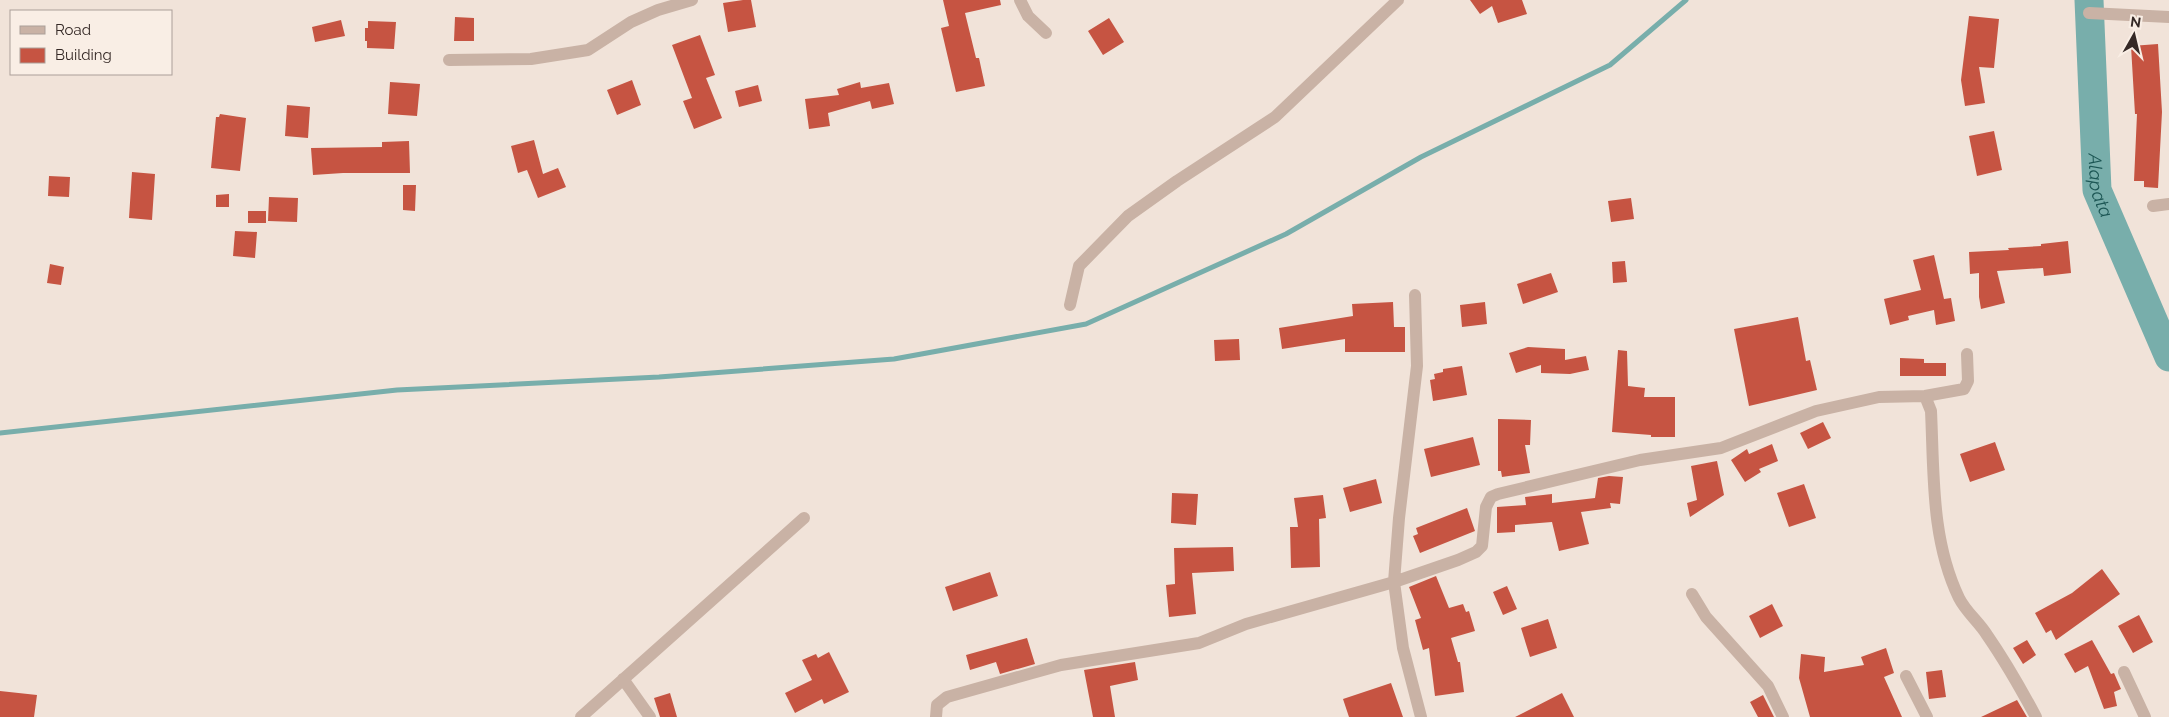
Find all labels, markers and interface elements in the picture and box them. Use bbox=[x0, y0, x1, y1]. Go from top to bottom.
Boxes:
legend bbox=[10, 10, 172, 75]
north arrow bbox=[2109, 10, 2159, 60]
text: N bbox=[2129, 13, 2142, 31]
text: Road bbox=[55, 21, 91, 39]
text: Building bbox=[55, 46, 112, 64]
water label: Alapata bbox=[2085, 152, 2118, 220]

